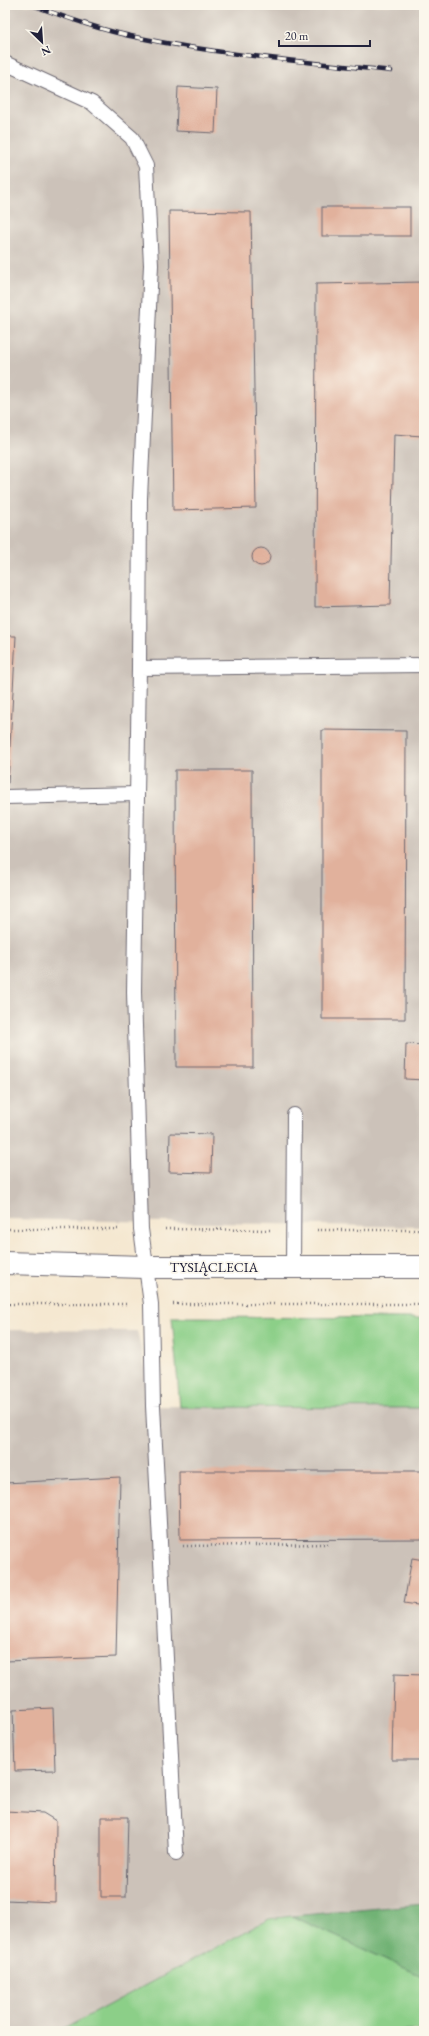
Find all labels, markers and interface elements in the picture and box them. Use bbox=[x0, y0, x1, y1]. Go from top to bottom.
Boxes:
north arrow bbox=[22, 22, 62, 62]
scale bar bbox=[279, 22, 370, 48]
text: 20 m bbox=[285, 28, 309, 44]
text: N bbox=[39, 43, 53, 59]
street label: TYSIĄCLECIA bbox=[170, 1258, 259, 1276]

